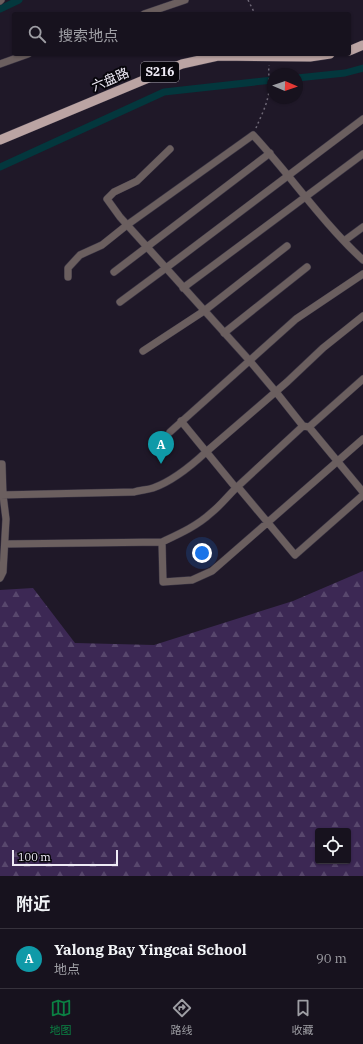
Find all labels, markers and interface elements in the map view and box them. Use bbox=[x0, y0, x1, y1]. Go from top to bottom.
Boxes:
search box bbox=[12, 12, 351, 56]
icon: search bbox=[26, 23, 48, 45]
text: 搜索地点 bbox=[58, 26, 118, 45]
road number: S216 bbox=[141, 62, 179, 82]
street label: 六盘路 bbox=[89, 64, 131, 95]
north arrow bbox=[267, 68, 303, 104]
pin: A bbox=[148, 431, 174, 464]
your location bbox=[192, 543, 212, 563]
map controls bbox=[315, 828, 351, 864]
button: locate bbox=[315, 828, 351, 864]
scale bar bbox=[12, 848, 118, 867]
text: 100 m bbox=[18, 850, 51, 864]
text: 附近 bbox=[16, 893, 50, 915]
text: Yalong Bay Yingcai School bbox=[54, 940, 247, 959]
text: A bbox=[24, 950, 34, 967]
text: 90 m bbox=[316, 950, 347, 967]
text: 地点 bbox=[54, 961, 80, 978]
tab: 地图 bbox=[50, 997, 72, 1037]
tab: 路线 bbox=[171, 997, 193, 1037]
tab: 收藏 bbox=[292, 997, 314, 1037]

